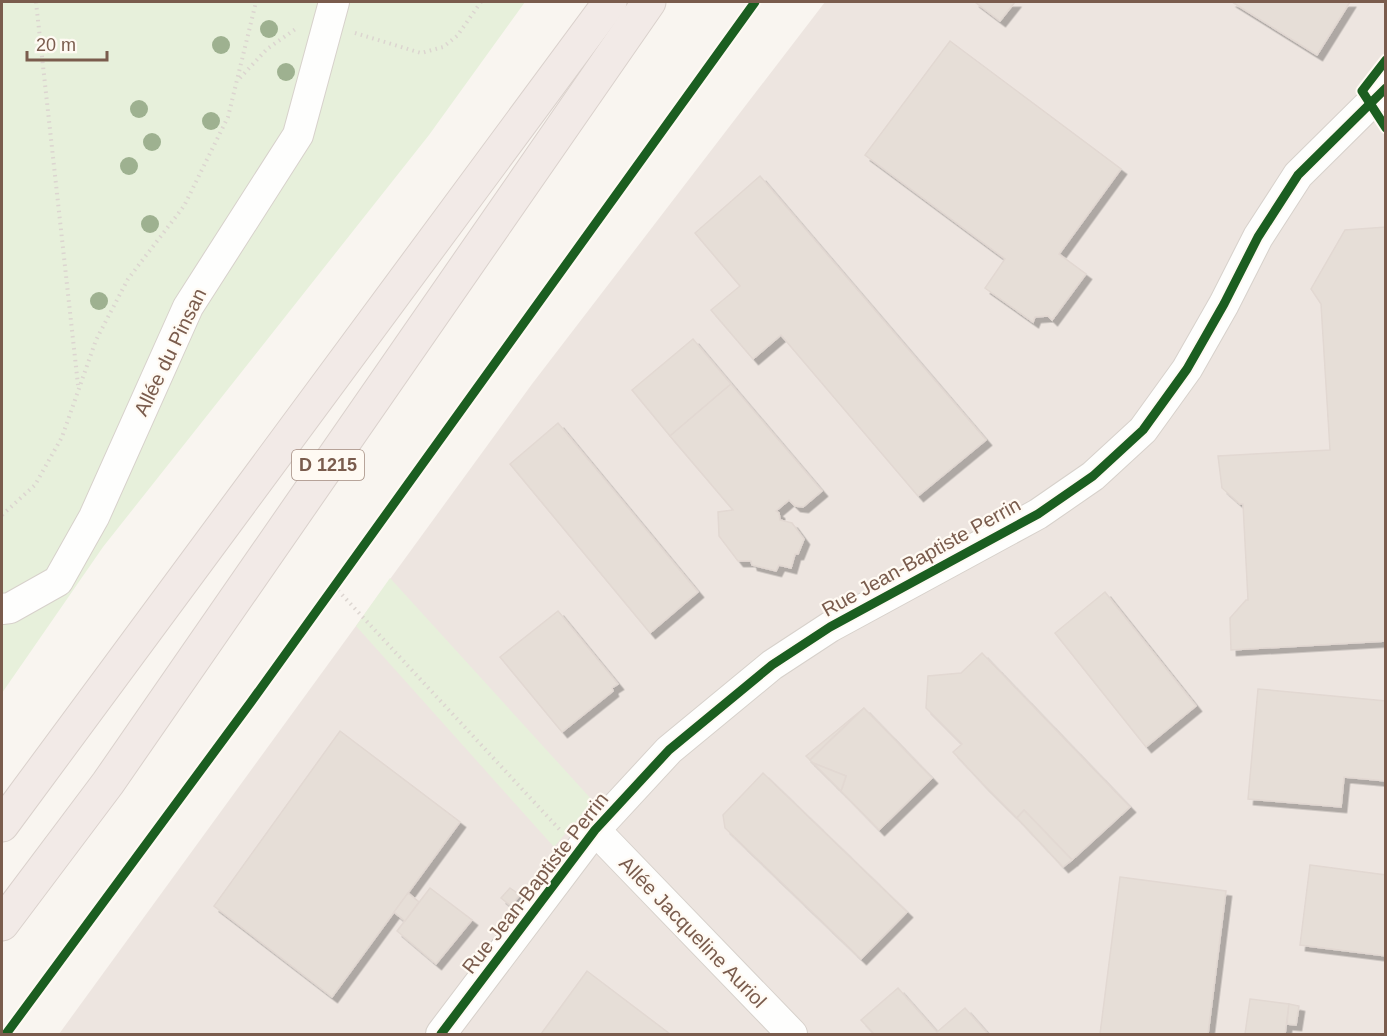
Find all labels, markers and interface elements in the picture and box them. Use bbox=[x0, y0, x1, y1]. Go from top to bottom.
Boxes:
scale bar bbox=[27, 24, 106, 62]
text: 20 m bbox=[36, 35, 76, 55]
street label: Allée du Pinsan bbox=[130, 285, 210, 419]
road number: D 1215 bbox=[292, 450, 364, 480]
street label: Rue Jean-Baptiste Perrin bbox=[818, 493, 1024, 621]
street label: Rue Jean-Baptiste Perrin bbox=[458, 788, 612, 978]
street label: Allée Jacqueline Auriol bbox=[615, 852, 771, 1012]

